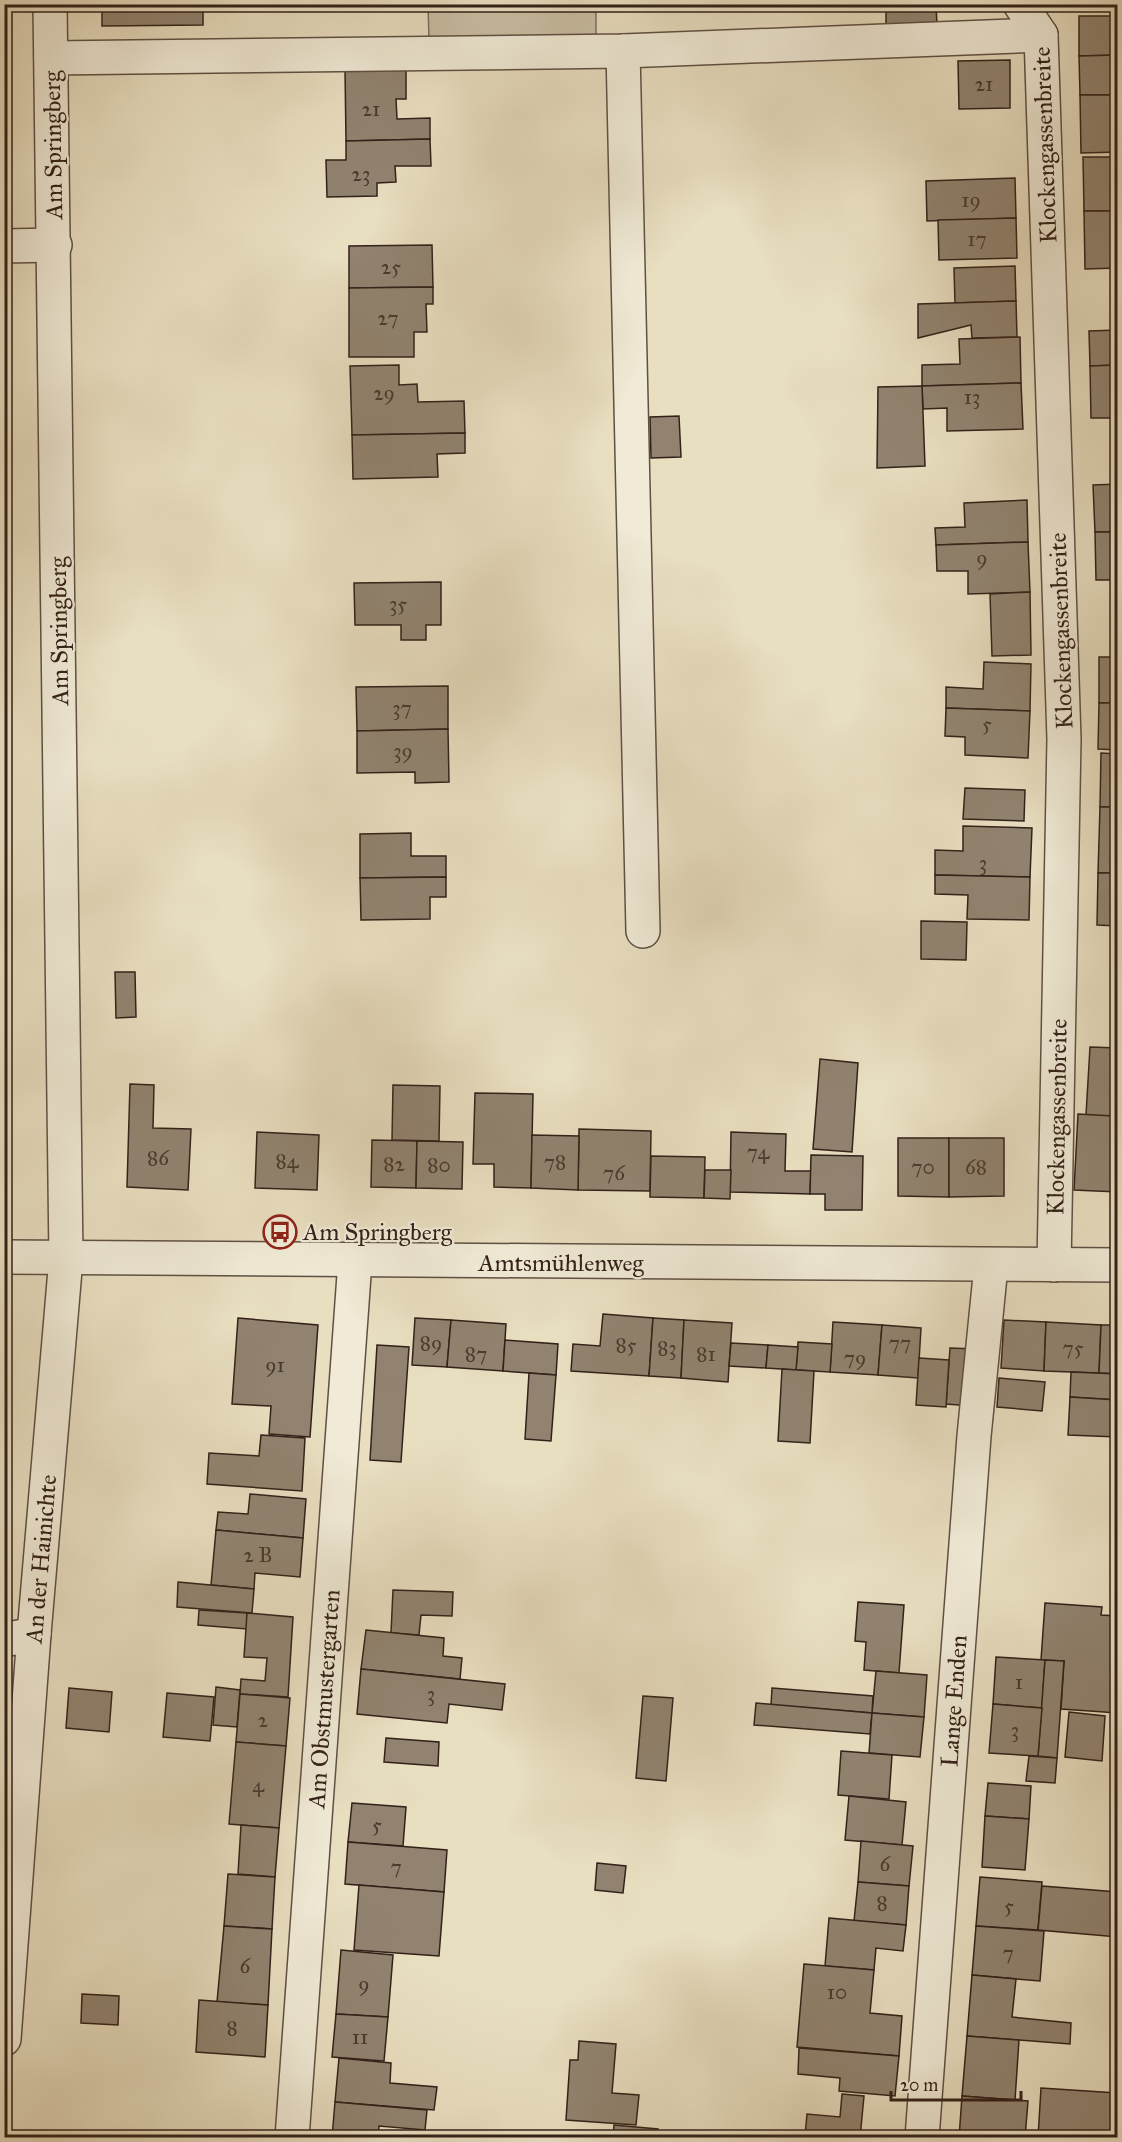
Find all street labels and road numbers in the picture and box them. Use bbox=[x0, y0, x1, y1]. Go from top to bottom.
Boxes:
street label: Klockengassenbreite bbox=[1027, 46, 1063, 244]
street label: Am Springberg bbox=[37, 70, 69, 221]
street label: Klockengassenbreite bbox=[1043, 532, 1079, 730]
street label: Am Springberg bbox=[43, 556, 75, 707]
street label: Klockengassenbreite bbox=[1040, 1018, 1074, 1216]
street label: Amtsmühlenweg bbox=[477, 1248, 645, 1278]
street label: An der Hainichte bbox=[19, 1473, 63, 1646]
street label: Am Obstmustergarten bbox=[301, 1588, 347, 1811]
street label: Lange Enden bbox=[934, 1634, 974, 1768]

